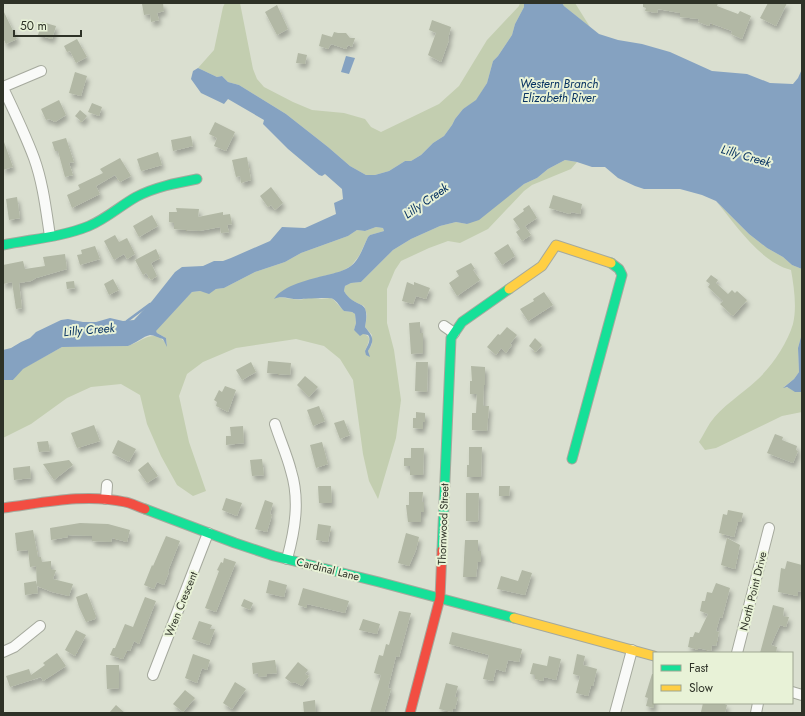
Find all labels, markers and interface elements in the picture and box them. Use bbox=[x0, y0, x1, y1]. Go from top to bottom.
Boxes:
scale bar bbox=[14, 12, 81, 38]
text: 50 m bbox=[20, 17, 47, 35]
water label: Western Branch Elizabeth River bbox=[520, 75, 598, 107]
water label: Lilly Creek bbox=[719, 140, 774, 172]
water label: Lilly Creek bbox=[400, 178, 453, 223]
water label: Lilly Creek bbox=[63, 319, 116, 341]
street label: Thornwood Street bbox=[434, 483, 452, 565]
street label: North Point Drive bbox=[735, 550, 771, 632]
street label: Cardinal Lane bbox=[295, 553, 361, 585]
street label: Wren Crescent bbox=[161, 569, 201, 639]
legend bbox=[653, 652, 793, 704]
text: Fast bbox=[689, 659, 708, 677]
text: Slow bbox=[689, 679, 714, 697]

